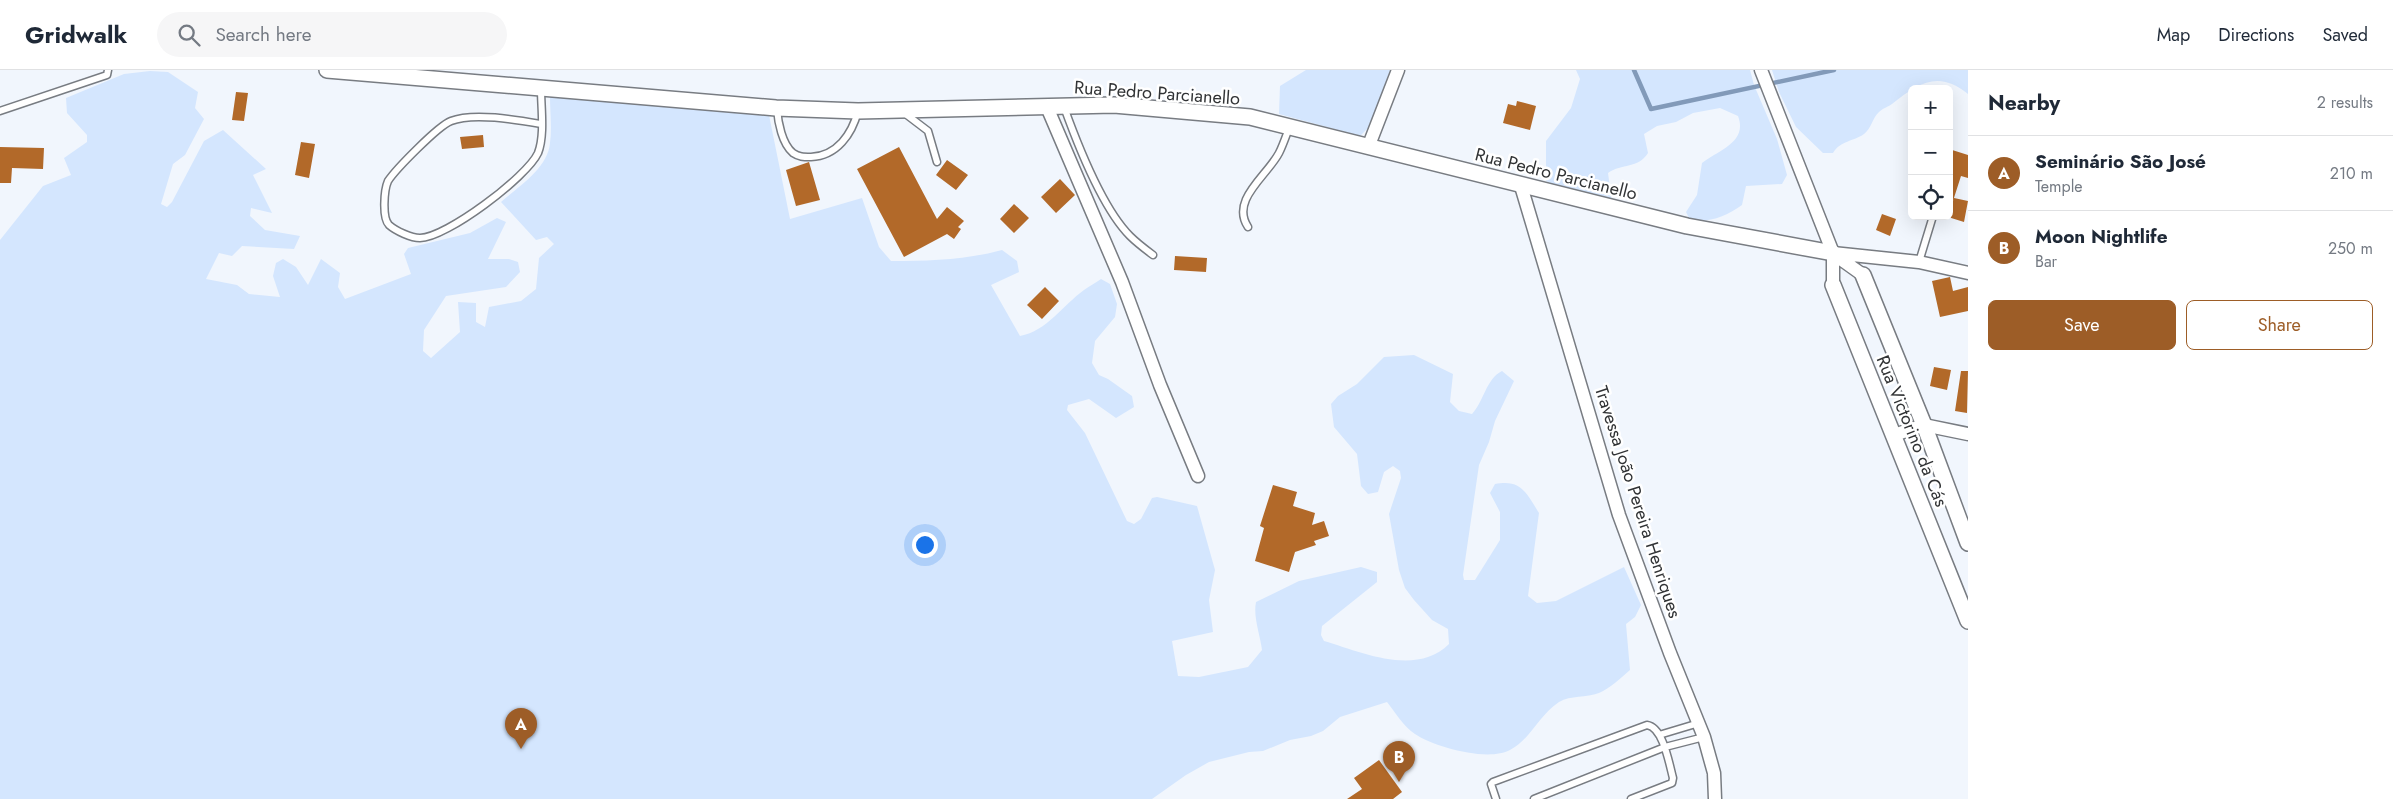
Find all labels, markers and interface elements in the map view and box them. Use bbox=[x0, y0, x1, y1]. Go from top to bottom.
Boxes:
search box bbox=[157, 12, 507, 57]
text: Gridwalk bbox=[25, 17, 127, 52]
icon: search bbox=[175, 21, 203, 49]
text: Search here bbox=[215, 21, 311, 48]
text: Map bbox=[2157, 22, 2190, 48]
text: Directions bbox=[2218, 22, 2294, 48]
text: Saved bbox=[2322, 22, 2368, 48]
street label: Rua Pedro Parcianello bbox=[1073, 74, 1241, 112]
map controls bbox=[1908, 85, 1953, 220]
button: + bbox=[1908, 85, 1953, 130]
text: Nearby bbox=[1988, 88, 2060, 118]
text: 2 results bbox=[2317, 91, 2373, 114]
button: − bbox=[1908, 130, 1953, 175]
street label: Rua Pedro Parcianello bbox=[1472, 141, 1640, 207]
text: Seminário São José bbox=[2035, 148, 2206, 175]
text: A bbox=[1998, 162, 2010, 185]
text: 210 m bbox=[2330, 162, 2373, 185]
button: locate bbox=[1908, 175, 1953, 220]
text: Temple bbox=[2035, 175, 2083, 198]
text: Moon Nightlife bbox=[2035, 223, 2168, 250]
text: B bbox=[1999, 237, 2009, 260]
text: 250 m bbox=[2328, 237, 2373, 260]
text: Bar bbox=[2035, 250, 2057, 273]
button: Save bbox=[1988, 300, 2176, 350]
button: Share bbox=[2186, 300, 2373, 350]
street label: Rua Victorino da Cás bbox=[1870, 351, 1954, 511]
street label: Travessa João Pereira Henriques bbox=[1588, 383, 1688, 621]
your location bbox=[912, 532, 938, 558]
pin: A bbox=[505, 708, 537, 749]
pin: B bbox=[1383, 741, 1415, 782]

